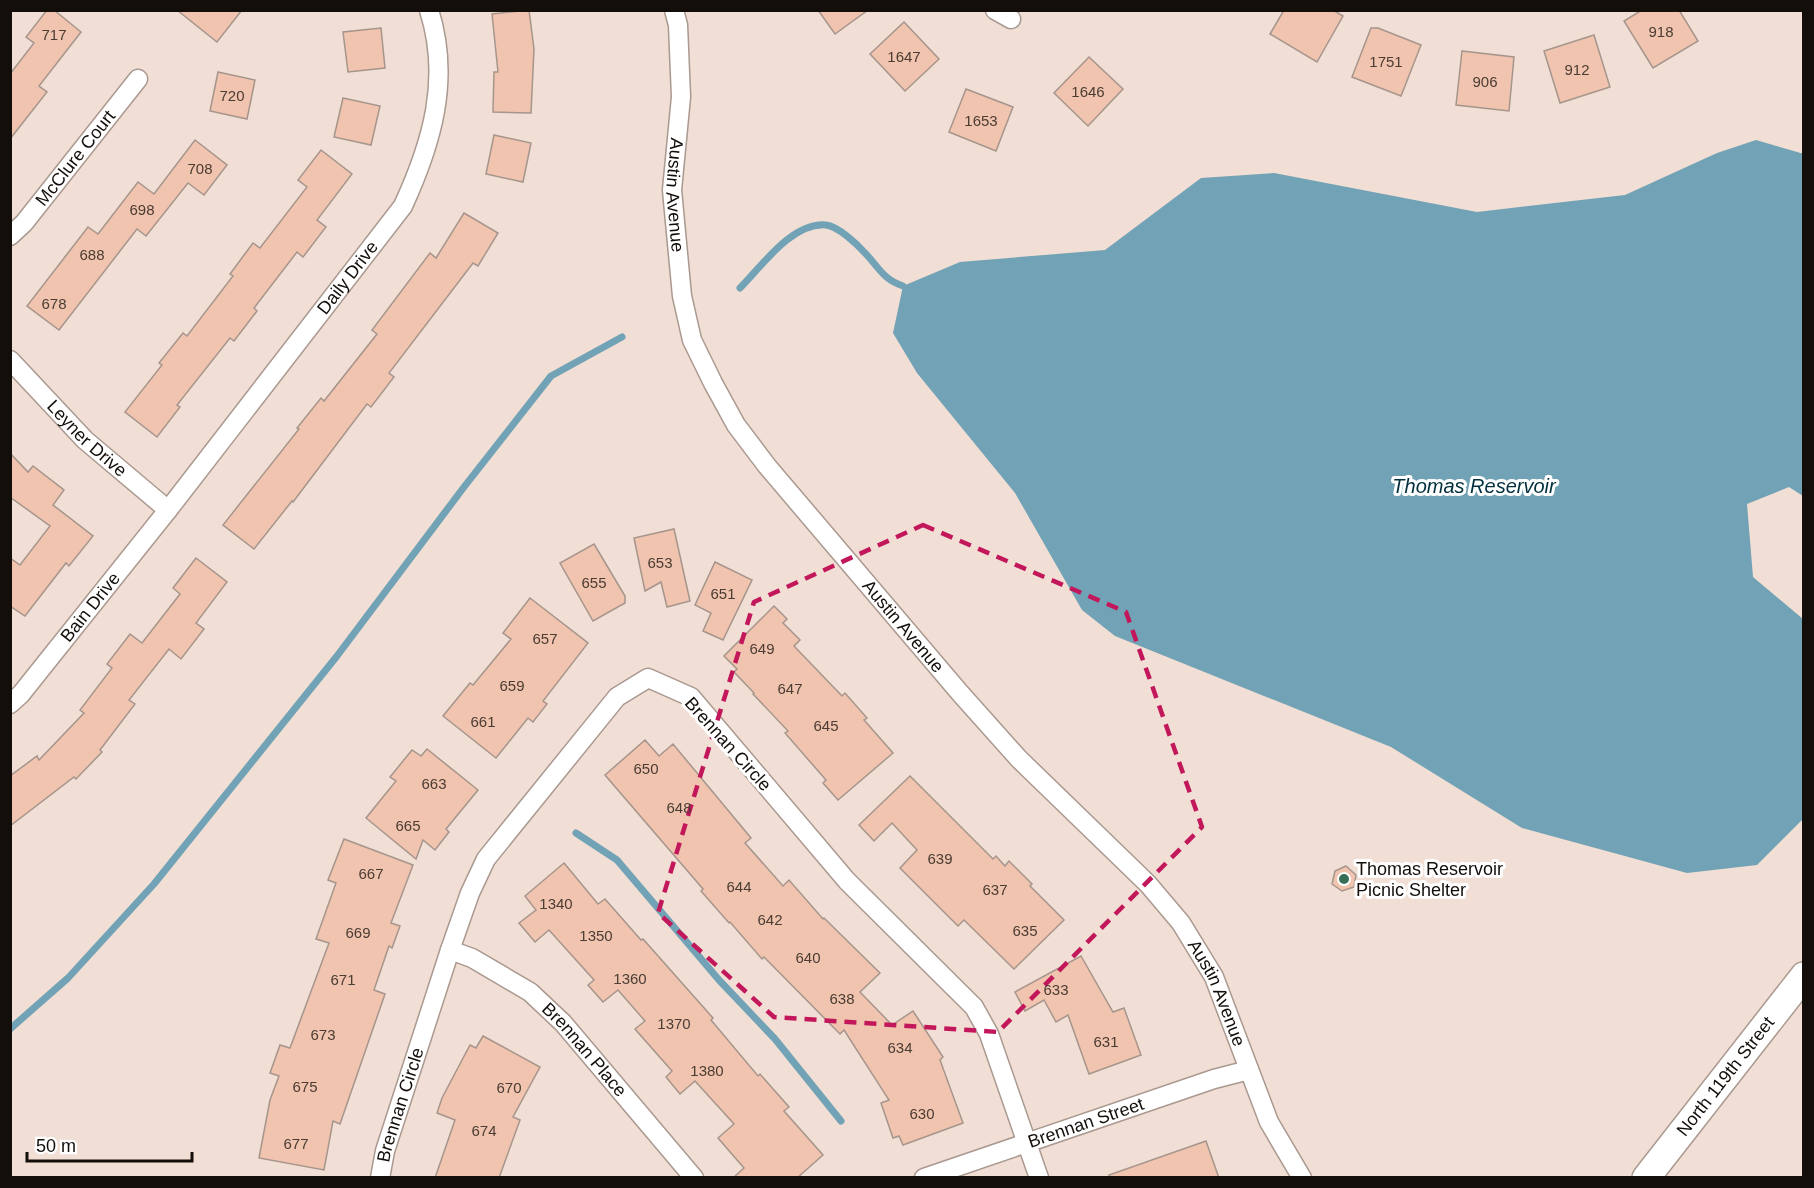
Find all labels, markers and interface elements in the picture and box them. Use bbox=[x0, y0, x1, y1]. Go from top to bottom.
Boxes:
house number: 918 bbox=[1648, 23, 1674, 40]
house number: 717 bbox=[41, 26, 67, 43]
house number: 1647 bbox=[887, 48, 921, 65]
house number: 1751 bbox=[1369, 53, 1403, 70]
house number: 912 bbox=[1564, 61, 1590, 78]
house number: 906 bbox=[1472, 73, 1498, 90]
house number: 1646 bbox=[1071, 83, 1105, 100]
house number: 720 bbox=[219, 87, 245, 104]
street label: McClure Court bbox=[32, 106, 119, 210]
house number: 1653 bbox=[964, 112, 998, 129]
street label: Austin Avenue bbox=[662, 137, 688, 253]
house number: 708 bbox=[187, 160, 213, 177]
house number: 698 bbox=[129, 201, 155, 218]
street label: Daily Drive bbox=[313, 237, 382, 318]
house number: 688 bbox=[79, 246, 105, 263]
house number: 678 bbox=[41, 295, 67, 312]
street label: Leyner Drive bbox=[43, 396, 131, 481]
water label: Thomas Reservoir bbox=[1392, 475, 1557, 497]
house number: 653 bbox=[647, 554, 673, 571]
street label: Bain Drive bbox=[57, 568, 124, 646]
house number: 655 bbox=[581, 574, 607, 591]
street label: Austin Avenue bbox=[858, 576, 948, 676]
house number: 651 bbox=[710, 585, 736, 602]
house number: 657 bbox=[532, 630, 558, 647]
house number: 649 bbox=[749, 640, 775, 657]
house number: 659 bbox=[499, 677, 525, 694]
house number: 647 bbox=[777, 680, 803, 697]
street label: Brennan Circle bbox=[681, 693, 775, 795]
house number: 661 bbox=[470, 713, 496, 730]
house number: 645 bbox=[813, 717, 839, 734]
house number: 650 bbox=[633, 760, 659, 777]
house number: 663 bbox=[421, 775, 447, 792]
house number: 648 bbox=[666, 799, 692, 816]
house number: 665 bbox=[395, 817, 421, 834]
house number: 639 bbox=[927, 850, 953, 867]
place label: Thomas Reservoir Picnic Shelter bbox=[1356, 859, 1503, 900]
house number: 667 bbox=[358, 865, 384, 882]
marker: Thomas Reservoir Picnic Shelter bbox=[1337, 872, 1351, 886]
house number: 644 bbox=[726, 878, 752, 895]
house number: 637 bbox=[982, 881, 1008, 898]
house number: 1340 bbox=[539, 895, 573, 912]
house number: 642 bbox=[757, 911, 783, 928]
house number: 635 bbox=[1012, 922, 1038, 939]
house number: 669 bbox=[345, 924, 371, 941]
house number: 1350 bbox=[579, 927, 613, 944]
street label: Austin Avenue bbox=[1184, 936, 1249, 1049]
house number: 640 bbox=[795, 949, 821, 966]
house number: 1360 bbox=[613, 970, 647, 987]
house number: 671 bbox=[330, 971, 356, 988]
house number: 633 bbox=[1043, 981, 1069, 998]
house number: 638 bbox=[829, 990, 855, 1007]
street label: Brennan Place bbox=[538, 999, 631, 1101]
street label: North 119th Street bbox=[1673, 1013, 1778, 1140]
house number: 1370 bbox=[657, 1015, 691, 1032]
house number: 673 bbox=[310, 1026, 336, 1043]
house number: 631 bbox=[1093, 1033, 1119, 1050]
house number: 634 bbox=[887, 1039, 913, 1056]
street label: Brennan Circle bbox=[373, 1045, 428, 1164]
house number: 1380 bbox=[690, 1062, 724, 1079]
house number: 675 bbox=[292, 1078, 318, 1095]
house number: 670 bbox=[496, 1079, 522, 1096]
street label: Brennan Street bbox=[1025, 1094, 1146, 1152]
house number: 630 bbox=[909, 1105, 935, 1122]
house number: 674 bbox=[471, 1122, 497, 1139]
scale bar bbox=[27, 1125, 192, 1163]
house number: 677 bbox=[283, 1135, 309, 1152]
text: 50 m bbox=[36, 1136, 76, 1156]

